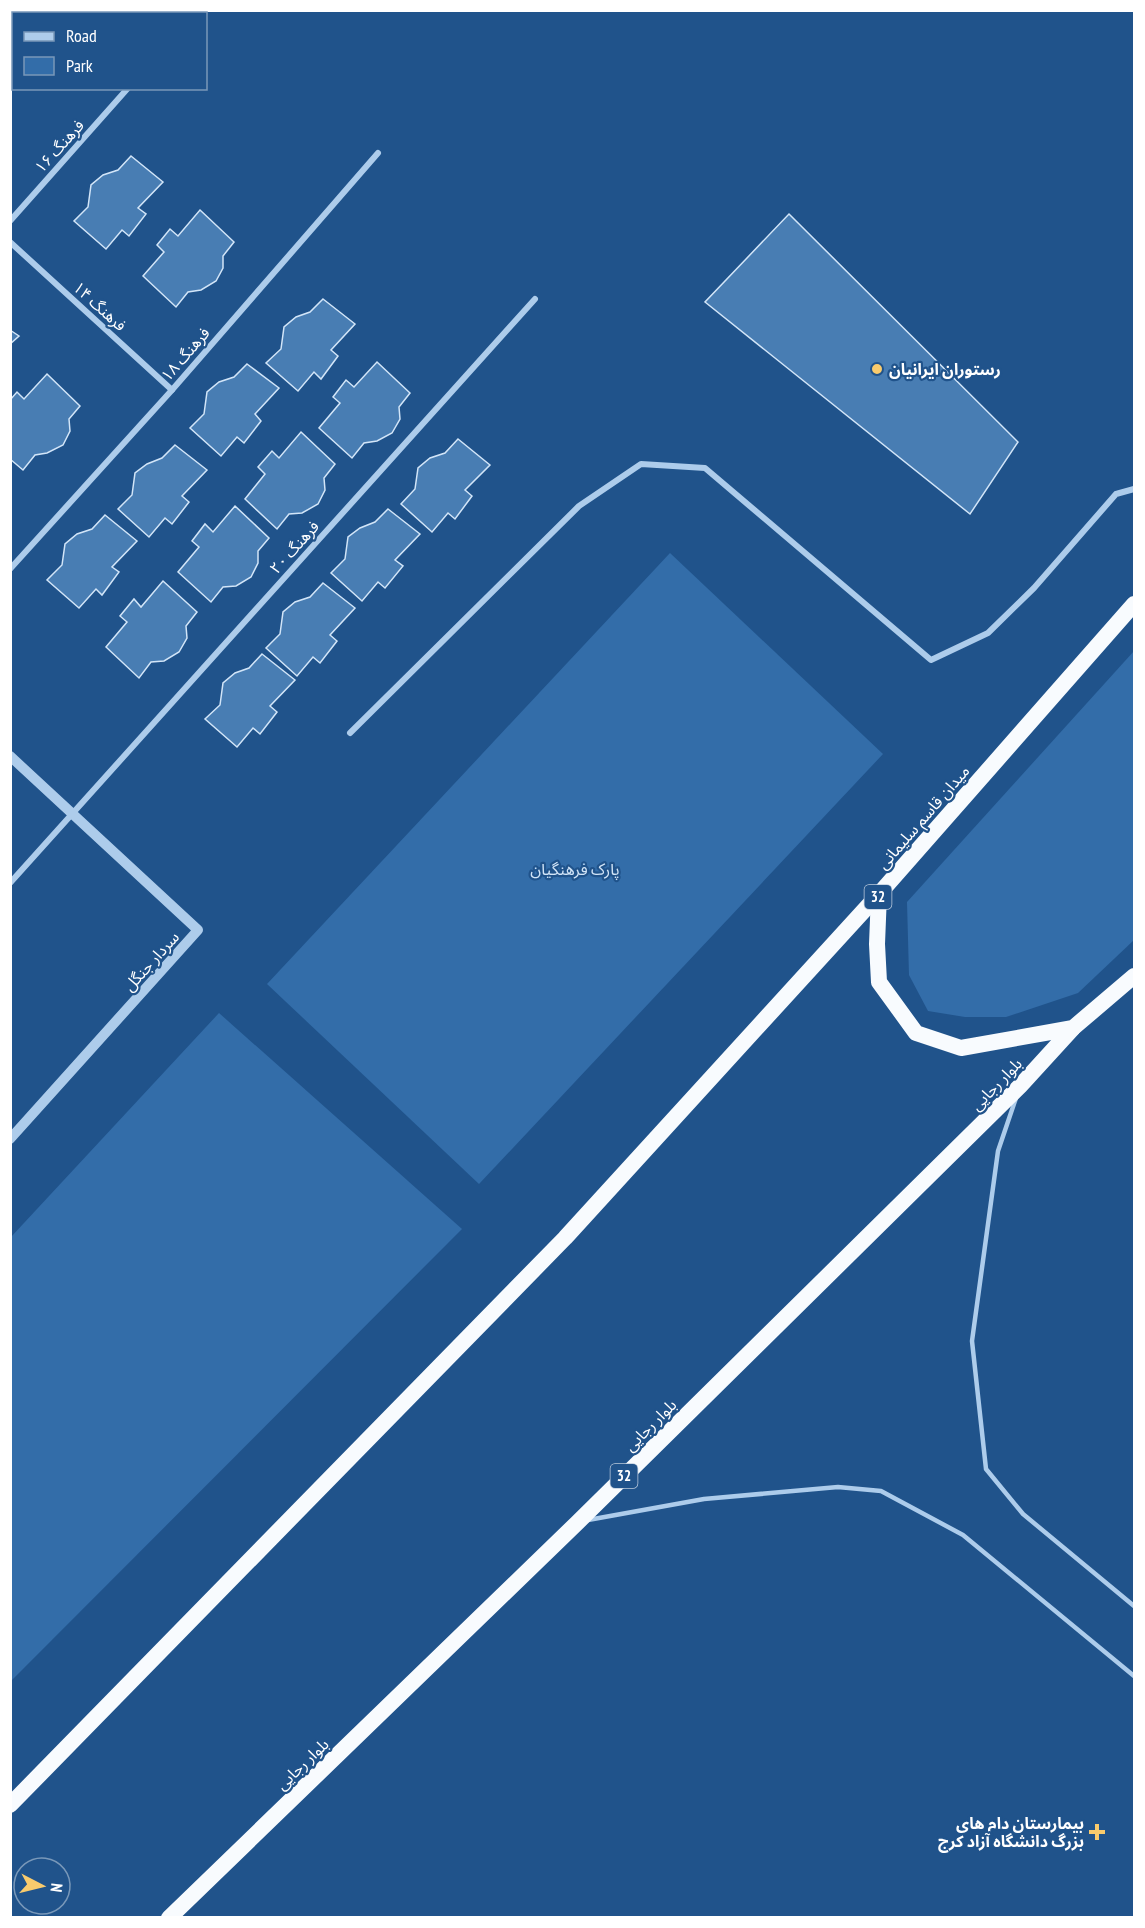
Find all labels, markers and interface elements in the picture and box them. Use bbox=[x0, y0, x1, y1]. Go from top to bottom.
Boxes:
legend bbox=[12, 12, 207, 90]
text: Road bbox=[66, 24, 97, 47]
text: Park bbox=[66, 54, 93, 77]
street label: فرهنگ ۱۶ bbox=[30, 115, 88, 177]
street label: فرهنگ ۱۴ bbox=[69, 277, 131, 335]
street label: فرهنگ ۱۸ bbox=[156, 323, 214, 385]
place label: رستوران ایرانیان bbox=[889, 359, 1001, 379]
marker: رستوران ایرانیان bbox=[870, 362, 884, 376]
street label: فرهنگ ۲۰ bbox=[265, 516, 323, 578]
street label: میدان قاسم سلیمانی bbox=[872, 761, 976, 875]
park label: پارک فرهنگیان bbox=[530, 859, 620, 880]
road number: 32 bbox=[864, 885, 892, 909]
street label: سردار جنگل bbox=[119, 927, 183, 995]
street label: بلوار رجایی bbox=[966, 1053, 1026, 1115]
street label: بلوار رجایی bbox=[620, 1395, 680, 1455]
road number: 32 bbox=[610, 1464, 638, 1488]
street label: بلوار رجایی bbox=[271, 1734, 333, 1794]
place label: بیمارستان دام های بزرگ دانشگاه آزاد کرج bbox=[938, 1813, 1084, 1853]
marker: بیمارستان دام های بزرگ دانشگاه آزاد کرج bbox=[1088, 1823, 1106, 1841]
north arrow bbox=[12, 1856, 72, 1916]
text: N bbox=[46, 1882, 67, 1893]

